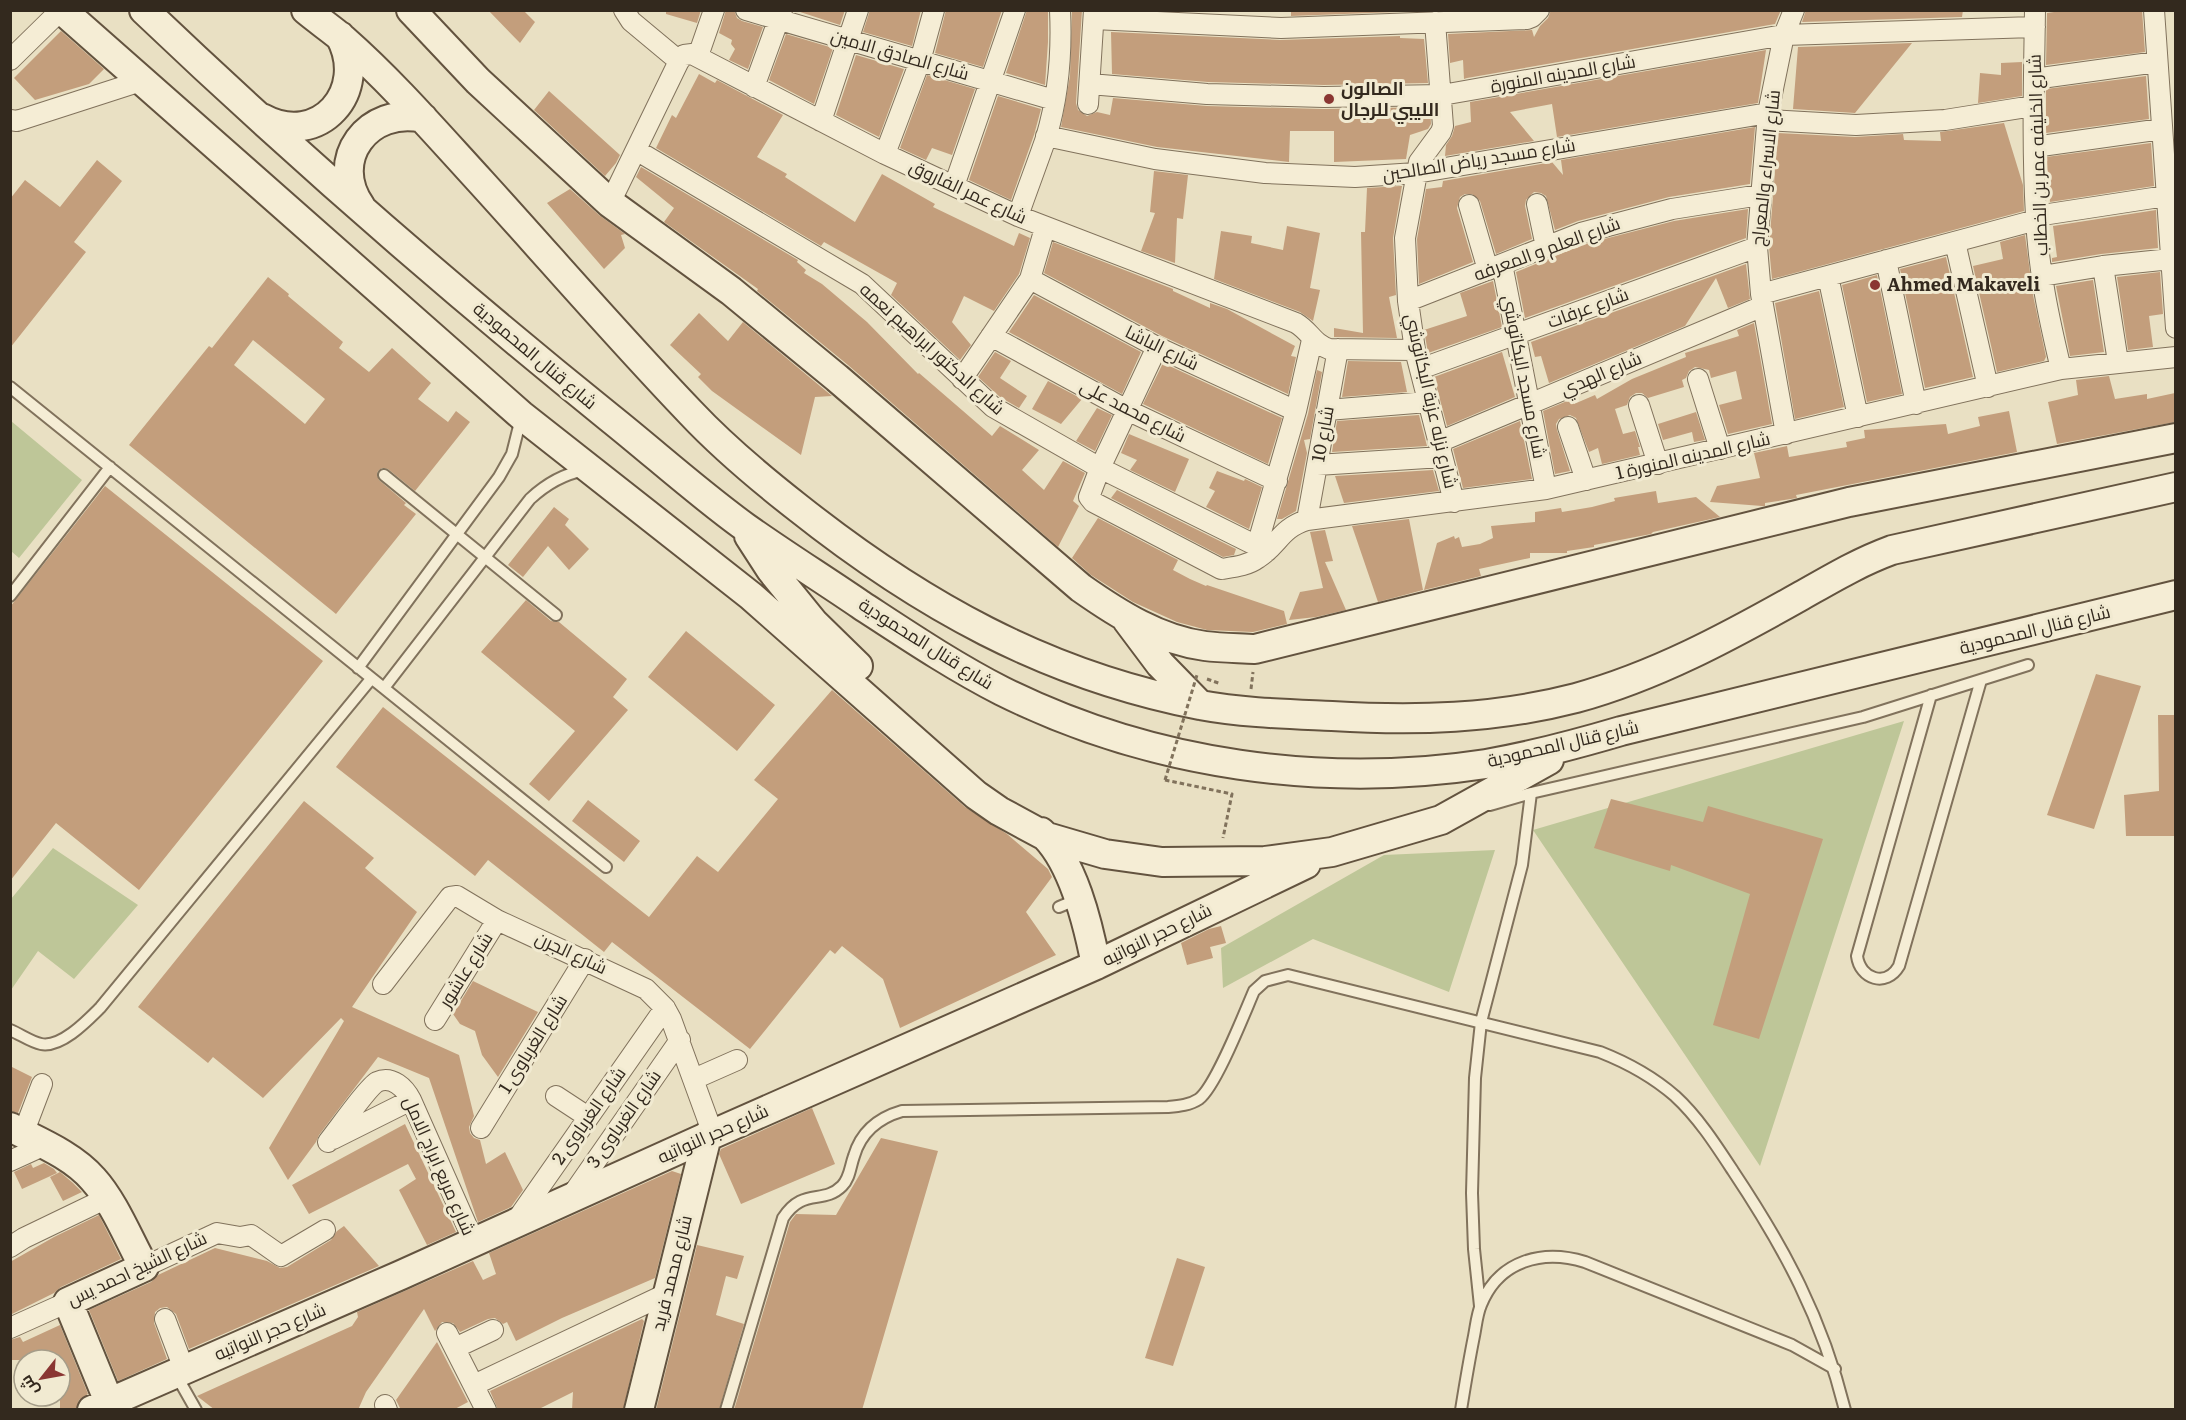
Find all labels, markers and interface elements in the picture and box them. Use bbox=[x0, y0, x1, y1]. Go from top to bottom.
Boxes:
street label: شارع الصادق الامين bbox=[828, 21, 973, 86]
street label: شارع المدينه المنورة bbox=[1488, 46, 1637, 99]
street label: شارع الخليفه عمر بن الخطاب bbox=[2019, 54, 2054, 256]
place label: الصالون الليبي للرجال bbox=[1341, 74, 1439, 125]
street label: شارع الاسراء والمعراج bbox=[1743, 88, 1786, 247]
marker: الصالون الليبي للرجال bbox=[1322, 92, 1336, 106]
street label: شارع مسجد رياض الصالحين bbox=[1380, 130, 1577, 187]
street label: شارع عمر الفاروق bbox=[905, 152, 1032, 230]
street label: شارع العلم و المعرفه bbox=[1469, 209, 1624, 287]
place label: Ahmed Makaveli bbox=[1887, 270, 2040, 297]
street label: شارع الدكتور ابراهيم نعمه bbox=[855, 275, 1012, 420]
marker: Ahmed Makaveli bbox=[1868, 278, 1882, 292]
street label: شارع عرفات bbox=[1543, 279, 1632, 334]
street label: شارع مسجد البكاتوشي bbox=[1495, 293, 1555, 461]
street label: شارع قنال المحمودية bbox=[468, 295, 604, 415]
street label: شارع نزله عزبة البكاتوشي bbox=[1398, 310, 1466, 491]
street label: شارع الباشا bbox=[1121, 317, 1204, 376]
street label: شارع الهدي bbox=[1556, 343, 1646, 404]
street label: شارع محمد على bbox=[1076, 371, 1191, 448]
street label: شارع 10 bbox=[1303, 404, 1340, 464]
street label: شارع المدينه المنورة 1 bbox=[1613, 424, 1773, 485]
street label: شارع قنال المحمودية bbox=[854, 590, 1000, 695]
street label: شارع قنال المحمودية bbox=[1956, 597, 2113, 660]
street label: شارع قنال المحمودية bbox=[1484, 712, 1641, 773]
street label: شارع حجر النواتيه bbox=[1097, 895, 1216, 972]
street label: شارع الجرن bbox=[531, 923, 612, 980]
street label: شارع عاشور bbox=[430, 926, 499, 1013]
street label: شارع الغرباوى 1 bbox=[491, 989, 573, 1098]
street label: شارع الغرباوى 2 bbox=[544, 1061, 631, 1170]
street label: شارع الغرباوى 3 bbox=[579, 1063, 667, 1173]
street label: شارع مربع ابراج الامل bbox=[398, 1092, 483, 1239]
street label: شارع حجر النواتيه bbox=[652, 1096, 772, 1169]
street label: شارع محمد فريد bbox=[643, 1212, 698, 1333]
street label: شارع الشيخ احمد يس bbox=[62, 1223, 211, 1312]
street label: شارع حجر النواتيه bbox=[209, 1295, 330, 1366]
north arrow bbox=[12, 1348, 72, 1408]
text: ش bbox=[13, 1371, 44, 1401]

